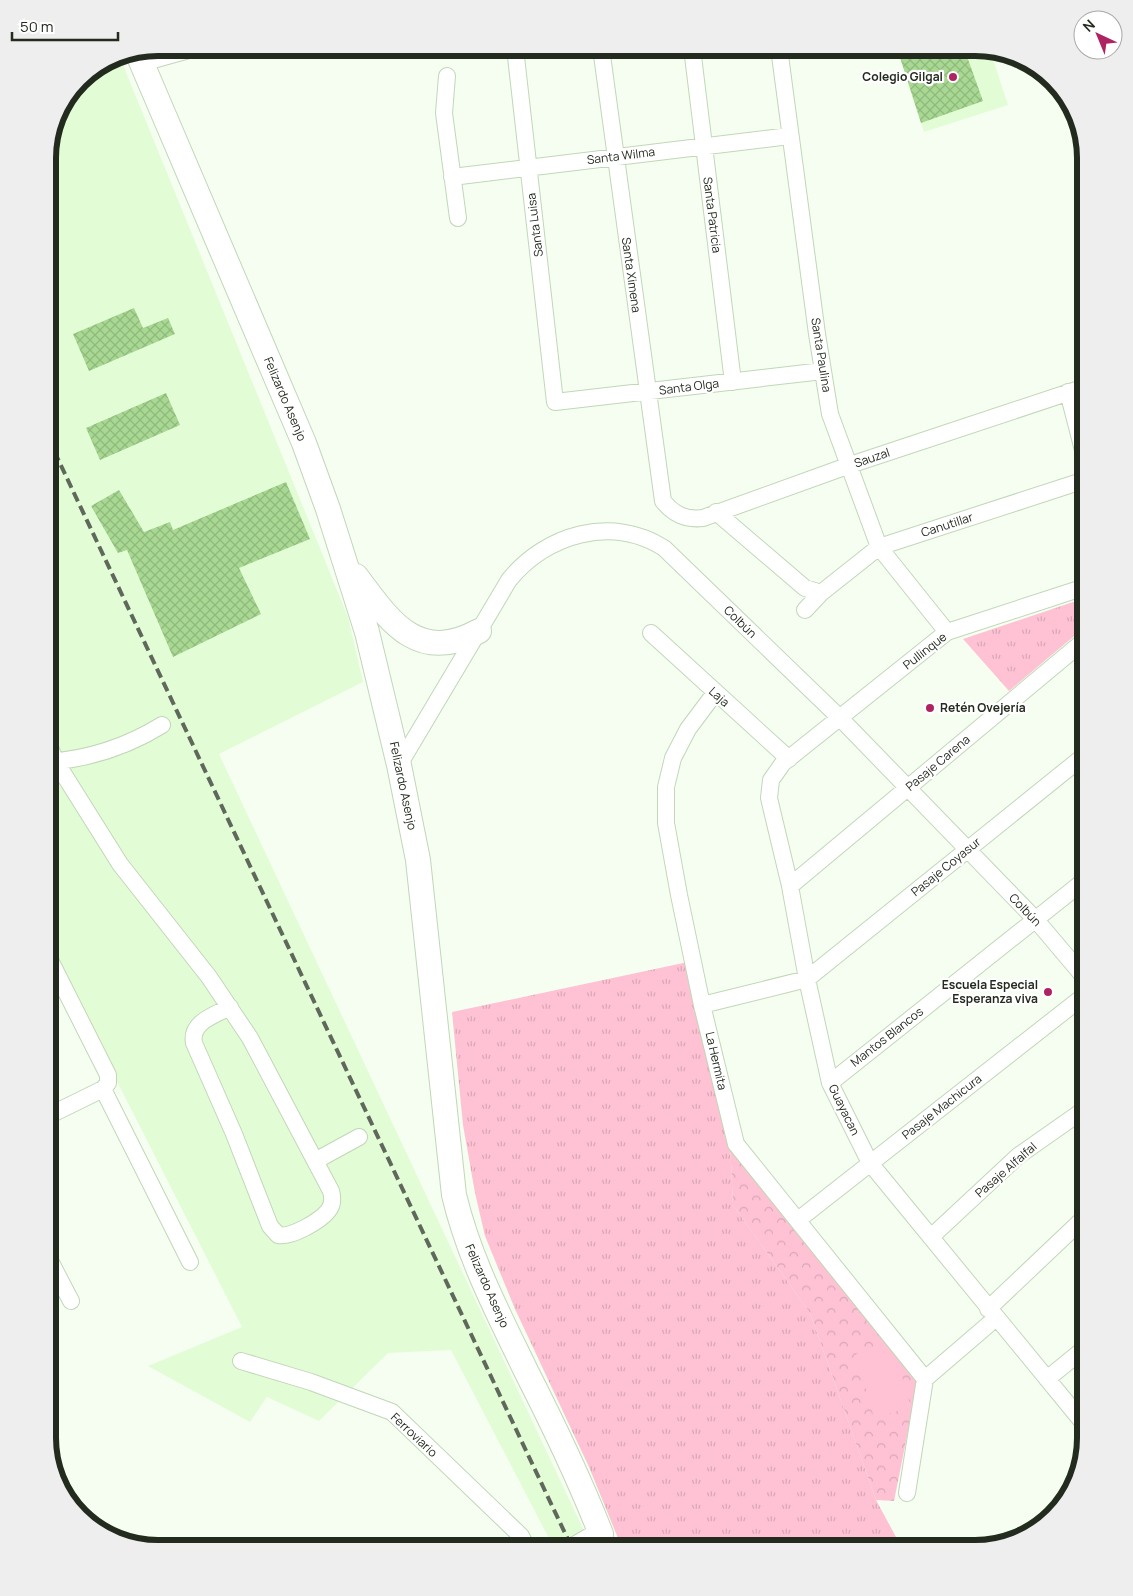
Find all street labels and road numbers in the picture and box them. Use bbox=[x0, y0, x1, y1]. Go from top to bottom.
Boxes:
street label: Santa Wilma bbox=[586, 143, 656, 168]
street label: Santa Patricia bbox=[699, 176, 726, 254]
street label: Santa Luisa bbox=[522, 192, 547, 258]
street label: Santa Ximena bbox=[618, 236, 645, 314]
street label: Santa Paulina bbox=[807, 316, 836, 393]
street label: Felizardo Asenjo bbox=[260, 354, 311, 444]
street label: Santa Olga bbox=[658, 374, 720, 399]
street label: Sauzal bbox=[852, 444, 892, 472]
street label: Canutillar bbox=[919, 508, 976, 541]
street label: Colbún bbox=[720, 602, 761, 642]
street label: Pullinque bbox=[899, 628, 950, 673]
street label: Laja bbox=[705, 683, 733, 710]
street label: Pasaje Carena bbox=[902, 731, 973, 795]
street label: Felizardo Asenjo bbox=[386, 740, 421, 832]
street label: Pasaje Coyasur bbox=[907, 833, 985, 900]
street label: Colbún bbox=[1005, 889, 1045, 930]
street label: Mantos Blancos bbox=[847, 1003, 927, 1070]
street label: La Hermita bbox=[702, 1030, 731, 1092]
street label: Pasaje Machicura bbox=[898, 1070, 985, 1143]
street label: Guayacan bbox=[825, 1081, 864, 1138]
street label: Pasaje Alfalfal bbox=[971, 1138, 1040, 1201]
street label: Felizardo Asenjo bbox=[461, 1241, 514, 1330]
street label: Ferroviario bbox=[387, 1409, 441, 1461]

